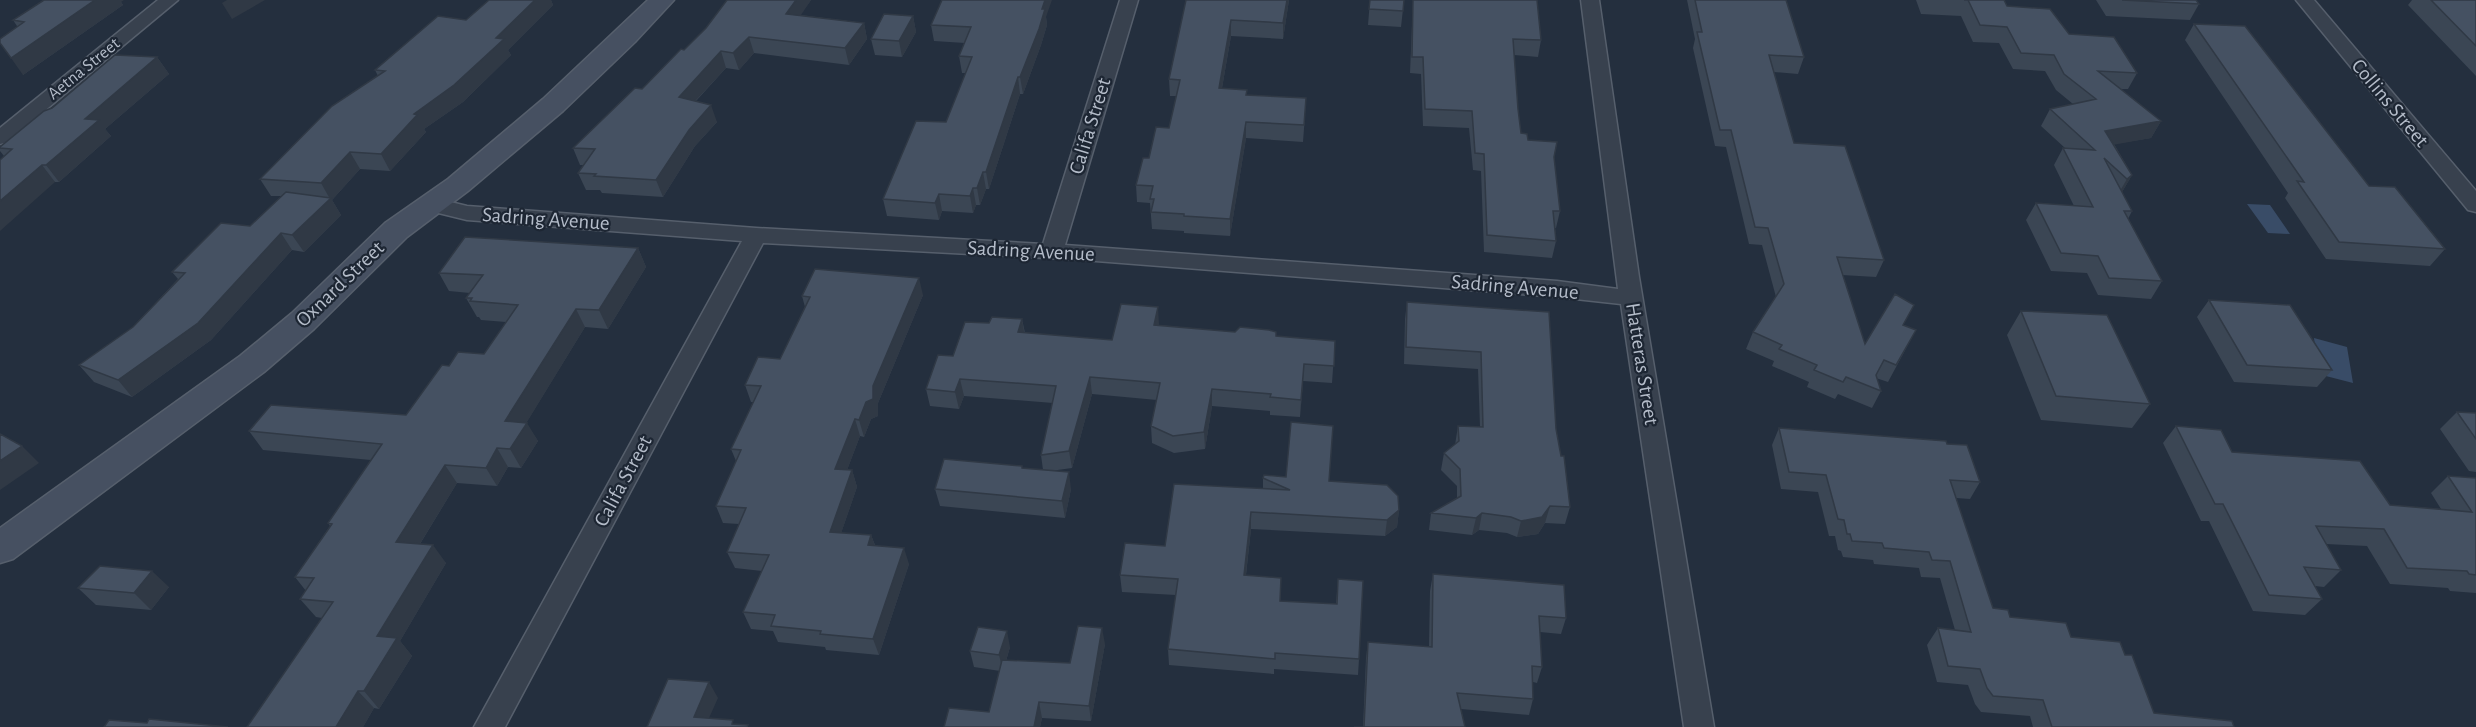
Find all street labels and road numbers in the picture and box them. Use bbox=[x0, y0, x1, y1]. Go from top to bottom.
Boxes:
street label: Aetna Street bbox=[44, 34, 124, 103]
street label: Collins Street bbox=[2347, 55, 2433, 151]
street label: Califa Street bbox=[1065, 75, 1115, 177]
street label: Sadring Avenue bbox=[482, 204, 610, 234]
street label: Oxnard Street bbox=[292, 237, 388, 331]
street label: Sadring Avenue bbox=[967, 237, 1095, 265]
street label: Sadring Avenue bbox=[1450, 271, 1580, 303]
street label: Hatteras Street bbox=[1622, 301, 1662, 427]
street label: Califa Street bbox=[590, 432, 656, 530]

